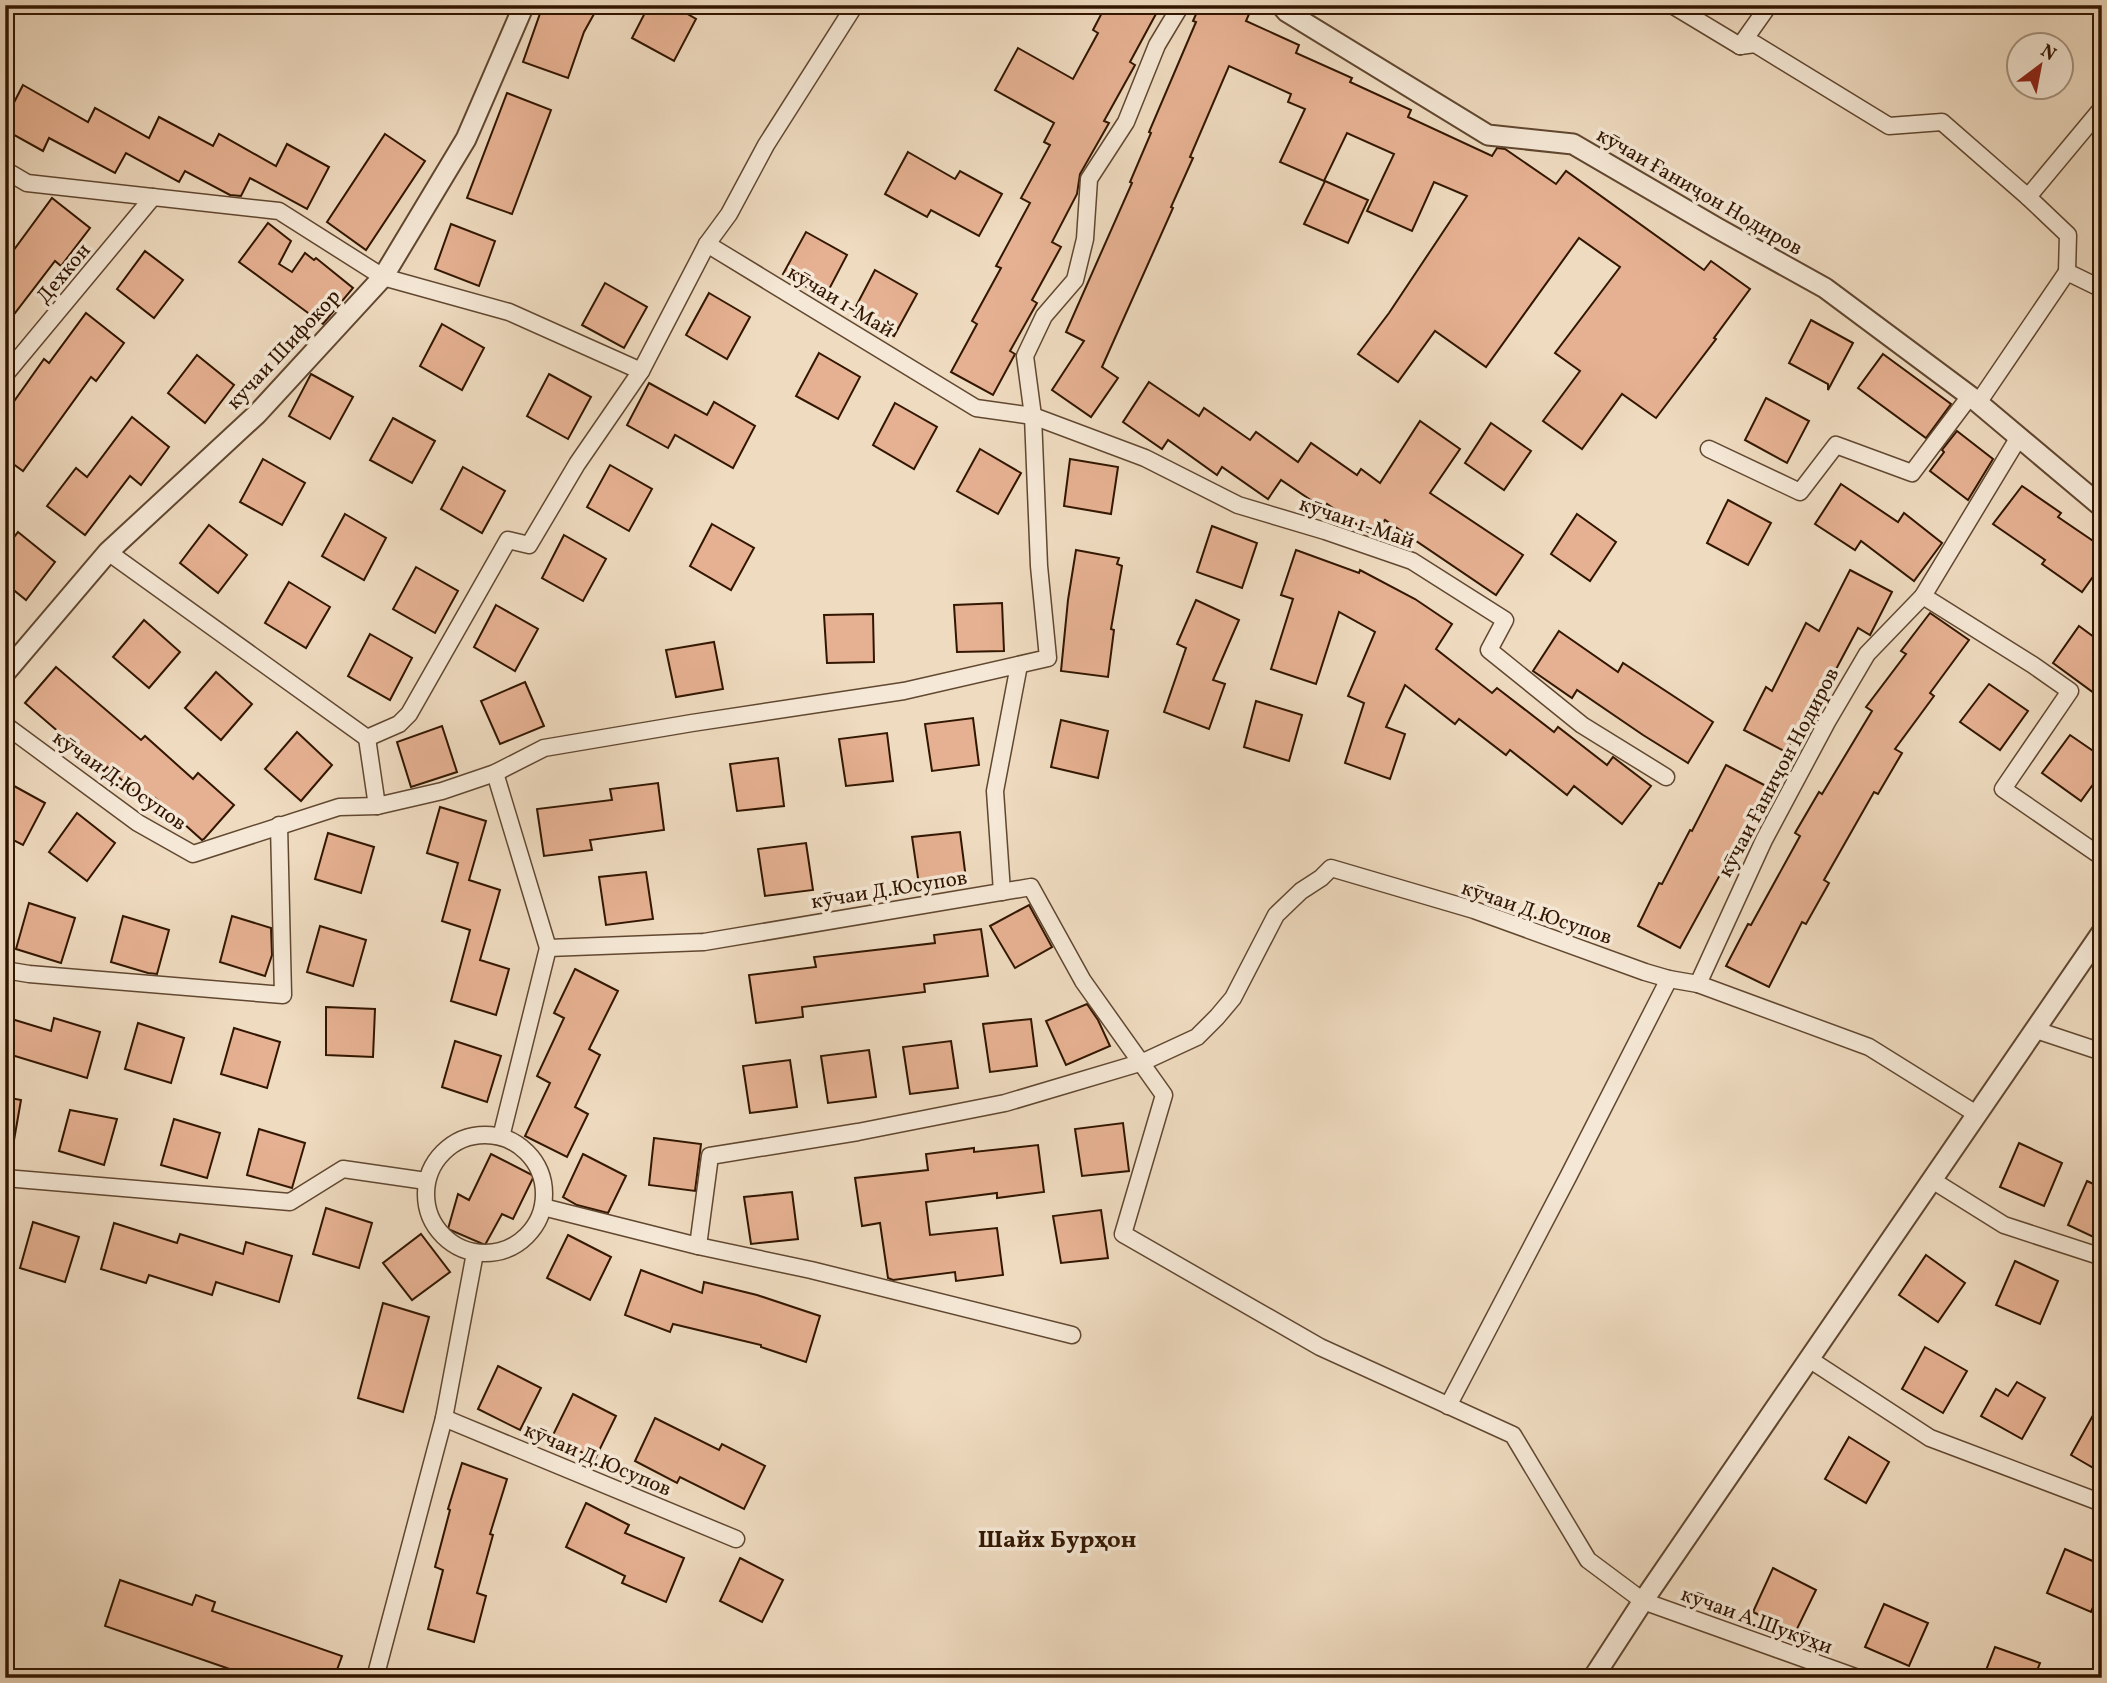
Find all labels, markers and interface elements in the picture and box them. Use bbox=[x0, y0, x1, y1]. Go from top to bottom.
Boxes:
north arrow bbox=[2006, 32, 2076, 102]
text: N bbox=[2035, 39, 2061, 68]
street label: кӯчаи Ғаниҷон Нодиров bbox=[1591, 121, 1808, 263]
street label: Дехкон bbox=[30, 237, 98, 310]
street label: кӯчаи 1-Май bbox=[781, 259, 899, 346]
street label: кучаи Шифокор bbox=[221, 283, 348, 417]
street label: кӯчаи 1-Май bbox=[1295, 490, 1418, 557]
street label: кӯчаи Ғаниҷон Нодиров bbox=[1712, 663, 1847, 883]
street label: кӯчаи Д.Юсупов bbox=[46, 724, 192, 838]
street label: кӯчаи Д.Юсупов bbox=[809, 864, 969, 917]
street label: кӯчаи Д.Юсупов bbox=[1457, 874, 1616, 953]
street label: кӯчаи Д.Юсупов bbox=[519, 1416, 676, 1505]
district label: Шайх Бурҳон bbox=[978, 1524, 1136, 1558]
street label: кӯчаи А.Шукӯҳи bbox=[1677, 1581, 1836, 1662]

